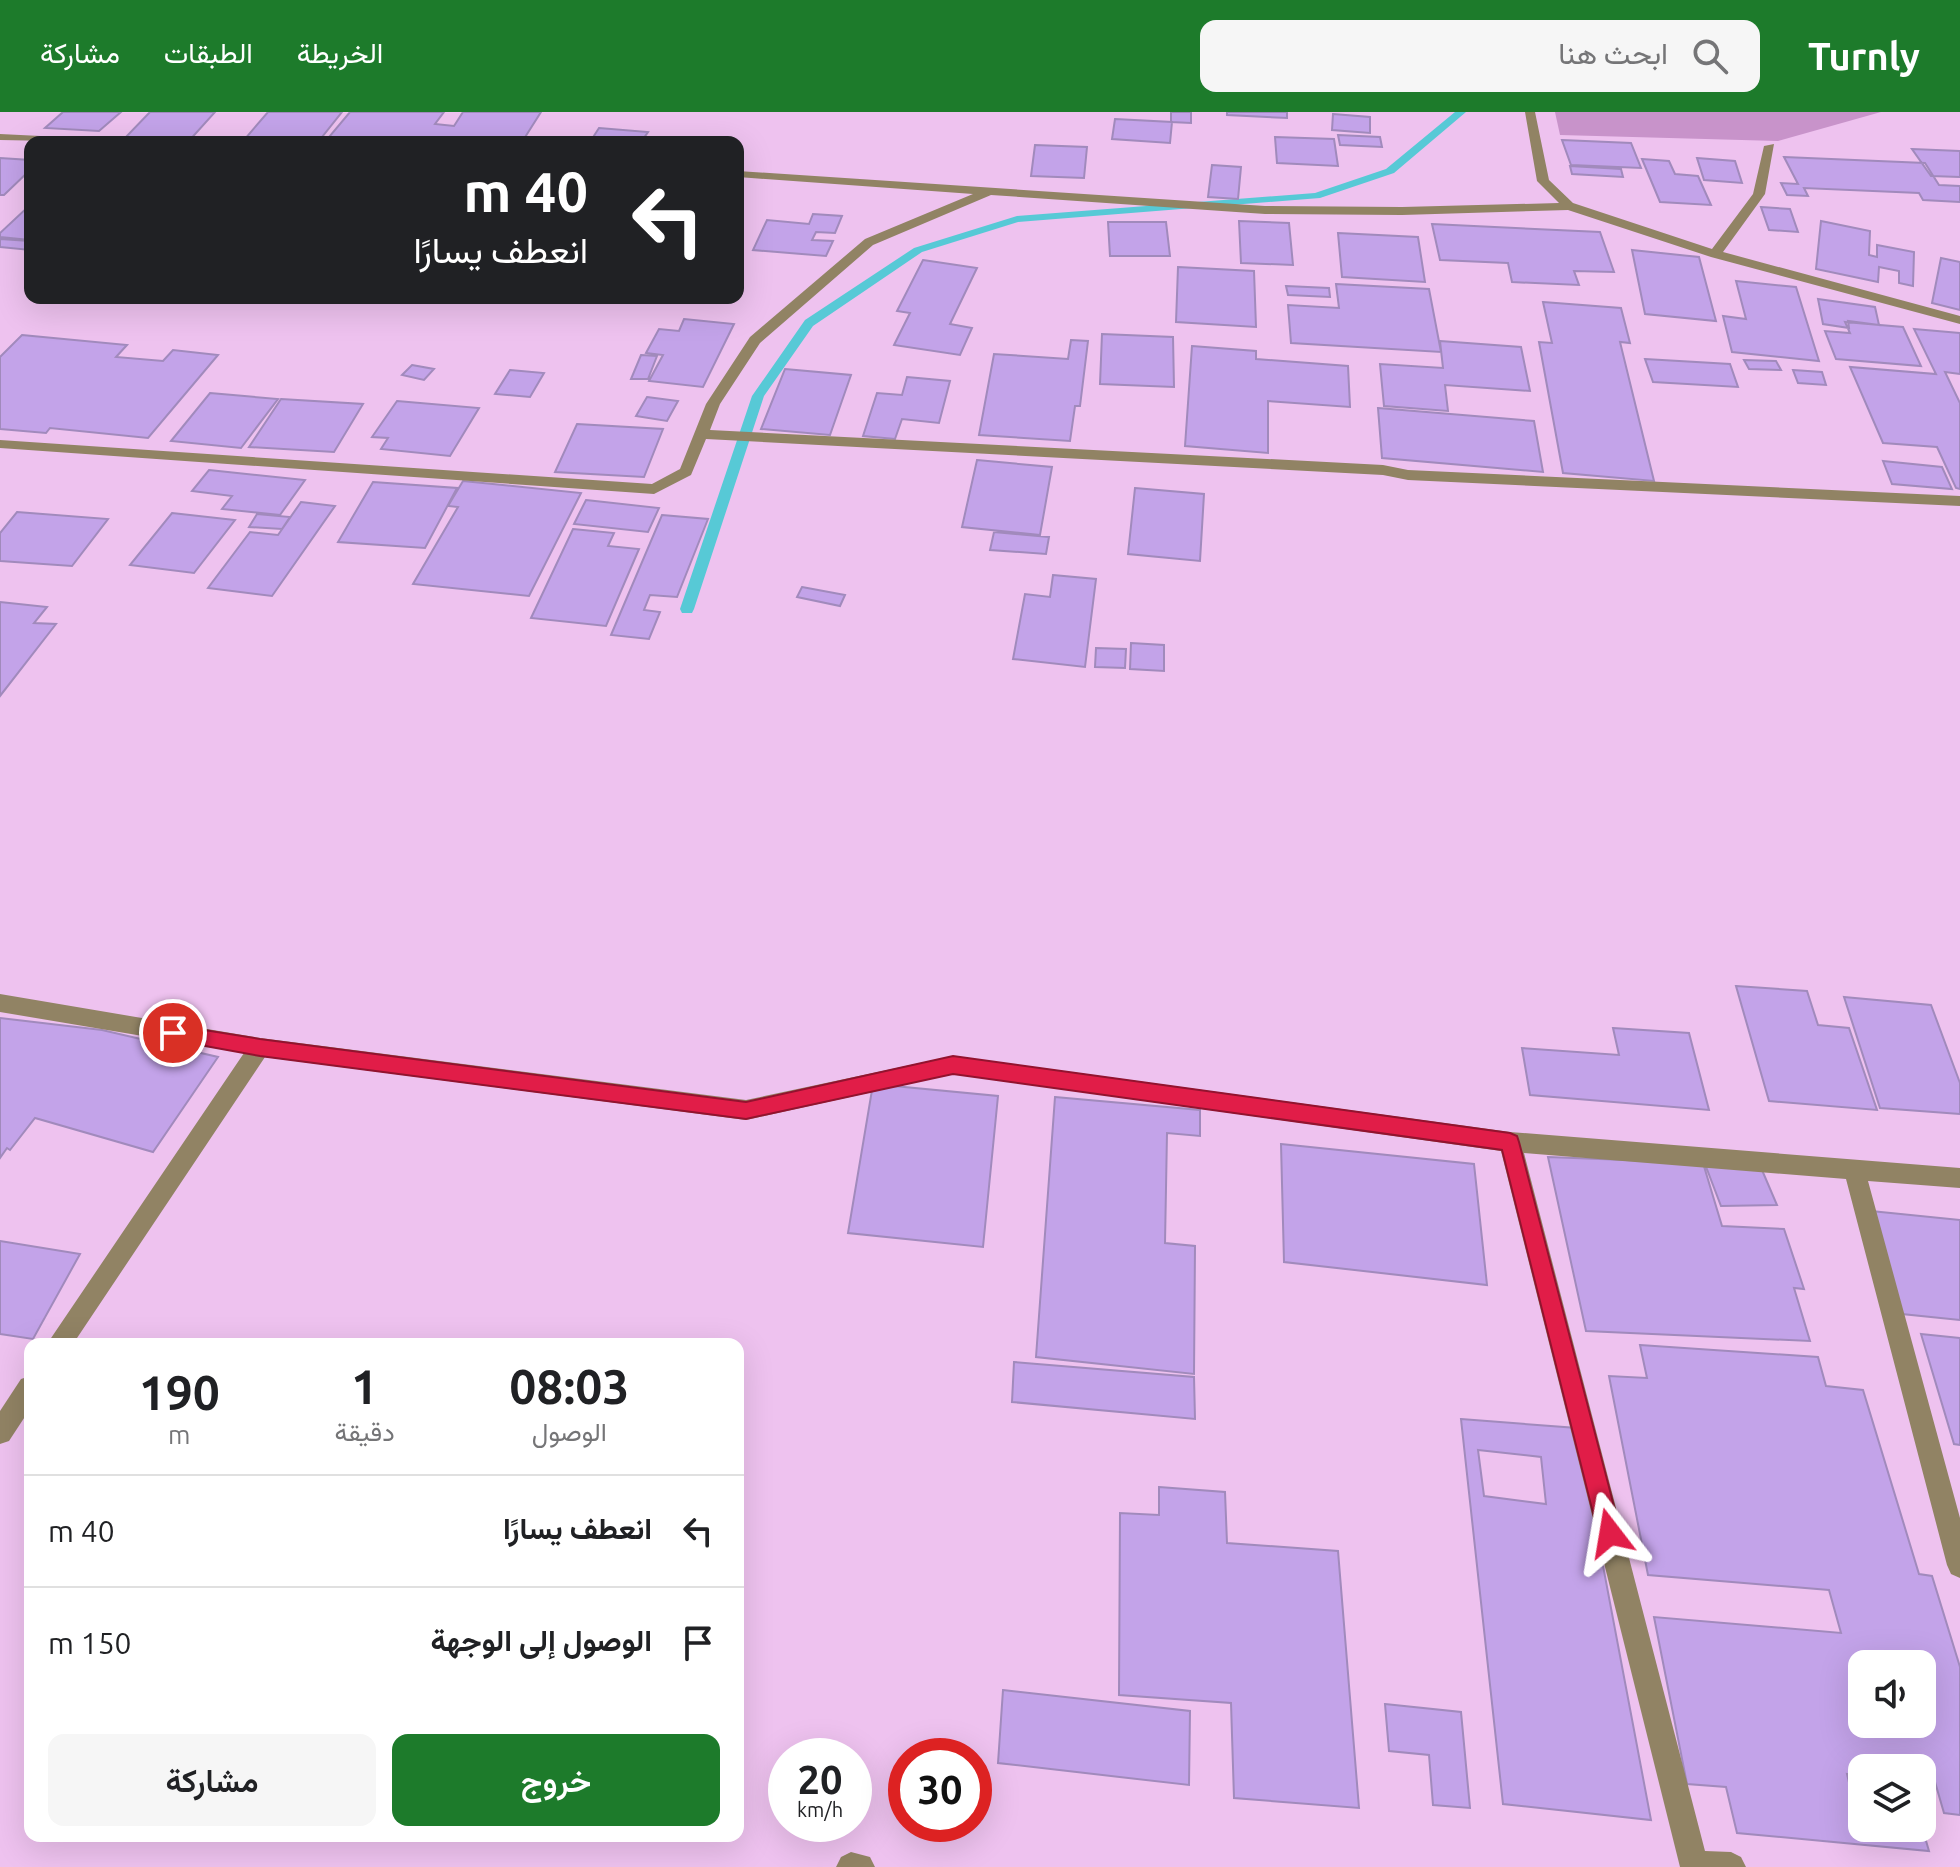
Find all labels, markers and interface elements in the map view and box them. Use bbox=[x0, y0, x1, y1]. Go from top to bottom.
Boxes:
search box bbox=[1200, 20, 1760, 92]
icon: search bbox=[1688, 34, 1732, 78]
text: Turnly bbox=[1808, 35, 1920, 77]
text: ابحث هنا bbox=[1558, 36, 1668, 70]
text: مشاركة bbox=[40, 37, 120, 68]
text: الطبقات bbox=[164, 37, 253, 68]
text: الخريطة bbox=[297, 37, 383, 68]
text: 40 m bbox=[463, 160, 588, 223]
icon: left bbox=[616, 168, 720, 272]
text: انعطف يسارًا bbox=[414, 229, 588, 270]
pin bbox=[139, 999, 207, 1067]
icon: arrive bbox=[151, 1011, 195, 1055]
text: 1 bbox=[351, 1359, 378, 1413]
text: 08:03 bbox=[509, 1359, 629, 1413]
text: 190 bbox=[139, 1365, 220, 1419]
text: دقيقة bbox=[334, 1417, 395, 1446]
text: الوصول bbox=[532, 1417, 607, 1446]
text: m bbox=[168, 1420, 190, 1449]
position arrow bbox=[1568, 1491, 1652, 1575]
icon: left bbox=[676, 1509, 720, 1553]
text: انعطف يسارًا bbox=[503, 1511, 652, 1545]
text: 40 m bbox=[48, 1514, 115, 1548]
icon: arrive bbox=[676, 1621, 720, 1665]
text: الوصول إلى الوجهة bbox=[430, 1623, 652, 1657]
text: 150 m bbox=[48, 1626, 132, 1660]
map controls bbox=[1848, 1650, 1936, 1842]
button: sound bbox=[1848, 1650, 1936, 1738]
button: مشاركة bbox=[48, 1734, 376, 1826]
button: خروج bbox=[392, 1734, 720, 1826]
speed limit sign: 30 bbox=[888, 1738, 992, 1842]
button: layers bbox=[1848, 1754, 1936, 1842]
text: 20 bbox=[797, 1757, 843, 1802]
text: km/h bbox=[797, 1798, 843, 1821]

